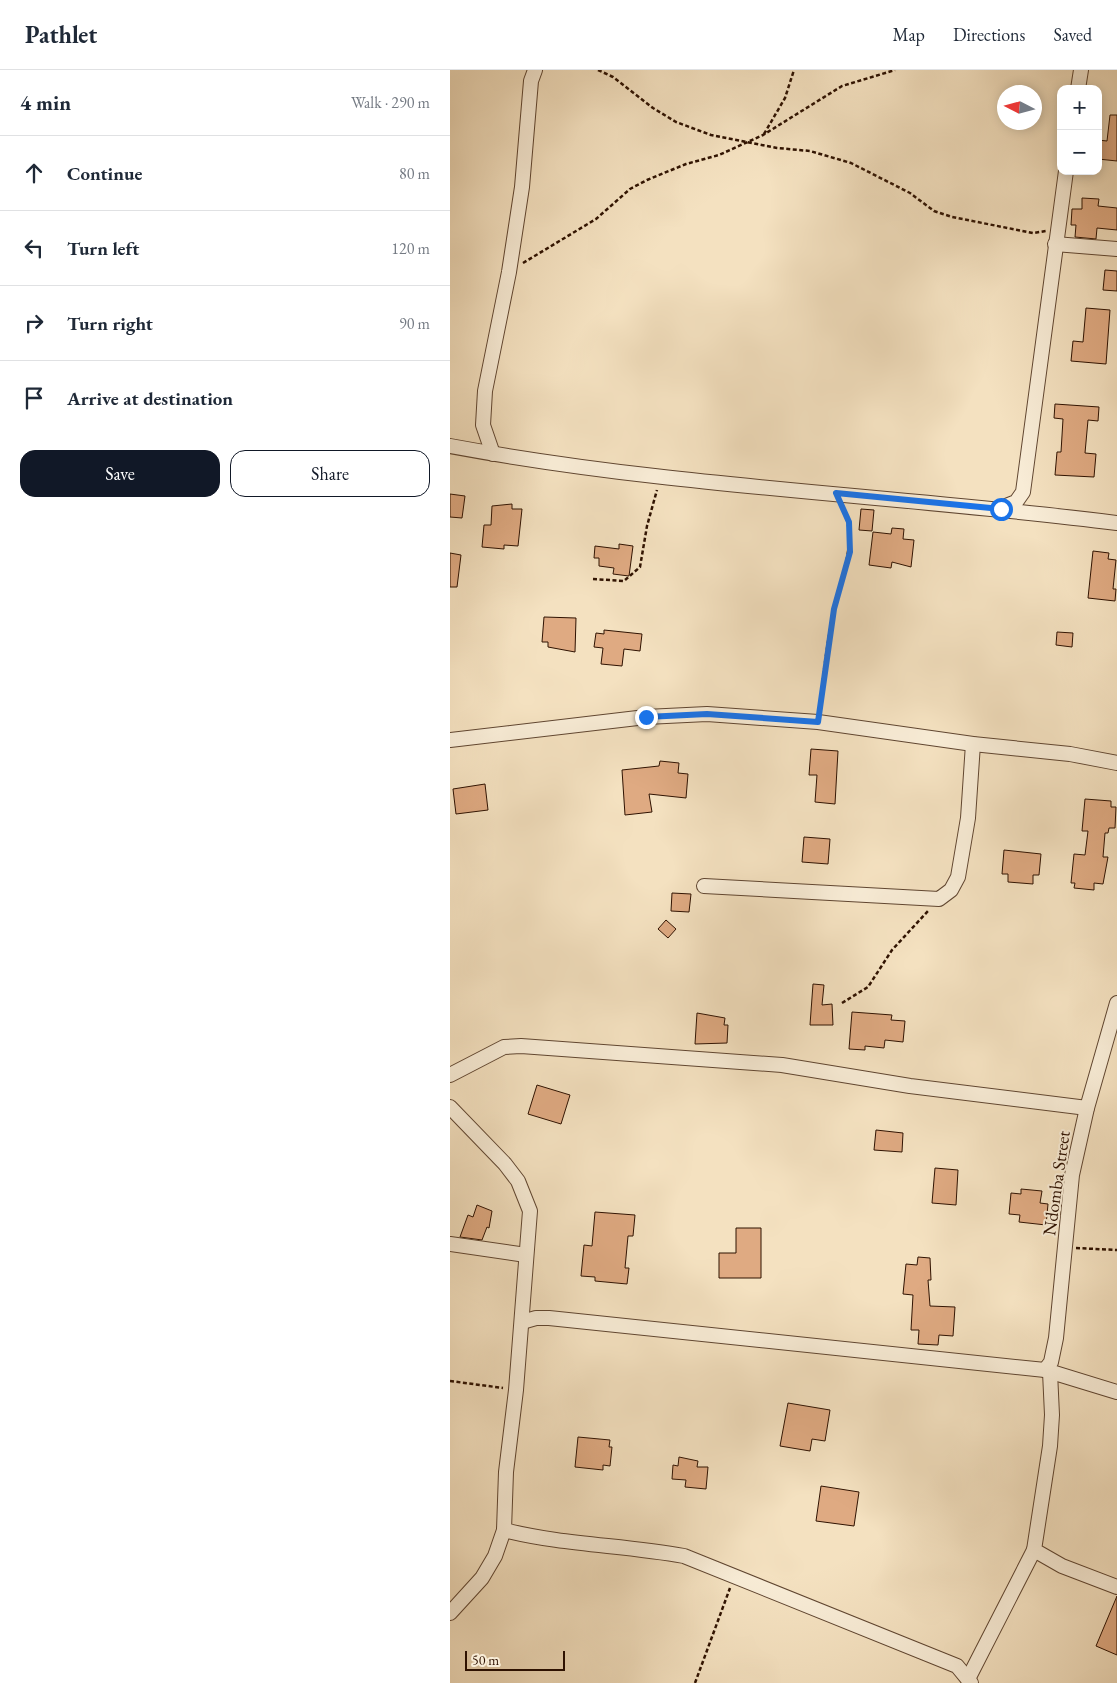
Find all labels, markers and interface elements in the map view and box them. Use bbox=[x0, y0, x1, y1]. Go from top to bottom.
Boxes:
text: Pathlet bbox=[25, 19, 97, 50]
text: Map bbox=[893, 23, 925, 46]
text: Directions bbox=[953, 23, 1025, 46]
text: Saved bbox=[1053, 23, 1092, 46]
north arrow bbox=[997, 85, 1042, 130]
map controls bbox=[1057, 85, 1102, 175]
button: + bbox=[1057, 85, 1102, 130]
text: 4 min bbox=[20, 89, 71, 116]
text: Walk · 290 m bbox=[351, 92, 430, 113]
button: − bbox=[1057, 130, 1102, 175]
icon: ahead bbox=[20, 159, 48, 187]
text: Continue bbox=[67, 161, 142, 186]
text: 80 m bbox=[399, 163, 430, 184]
icon: left bbox=[20, 234, 48, 262]
text: Turn left bbox=[67, 236, 139, 261]
text: 120 m bbox=[391, 238, 430, 259]
icon: right bbox=[20, 309, 48, 337]
text: Turn right bbox=[67, 311, 153, 336]
text: 90 m bbox=[399, 313, 430, 334]
icon: arrive bbox=[20, 384, 48, 412]
text: Arrive at destination bbox=[67, 386, 233, 411]
button: Save bbox=[20, 450, 220, 497]
button: Share bbox=[230, 450, 430, 497]
route start bbox=[990, 498, 1013, 521]
route end bbox=[635, 706, 658, 729]
street label: Ndomba Street bbox=[1037, 1129, 1075, 1237]
scale bar bbox=[465, 1648, 565, 1671]
text: 50 m bbox=[472, 1651, 499, 1669]

